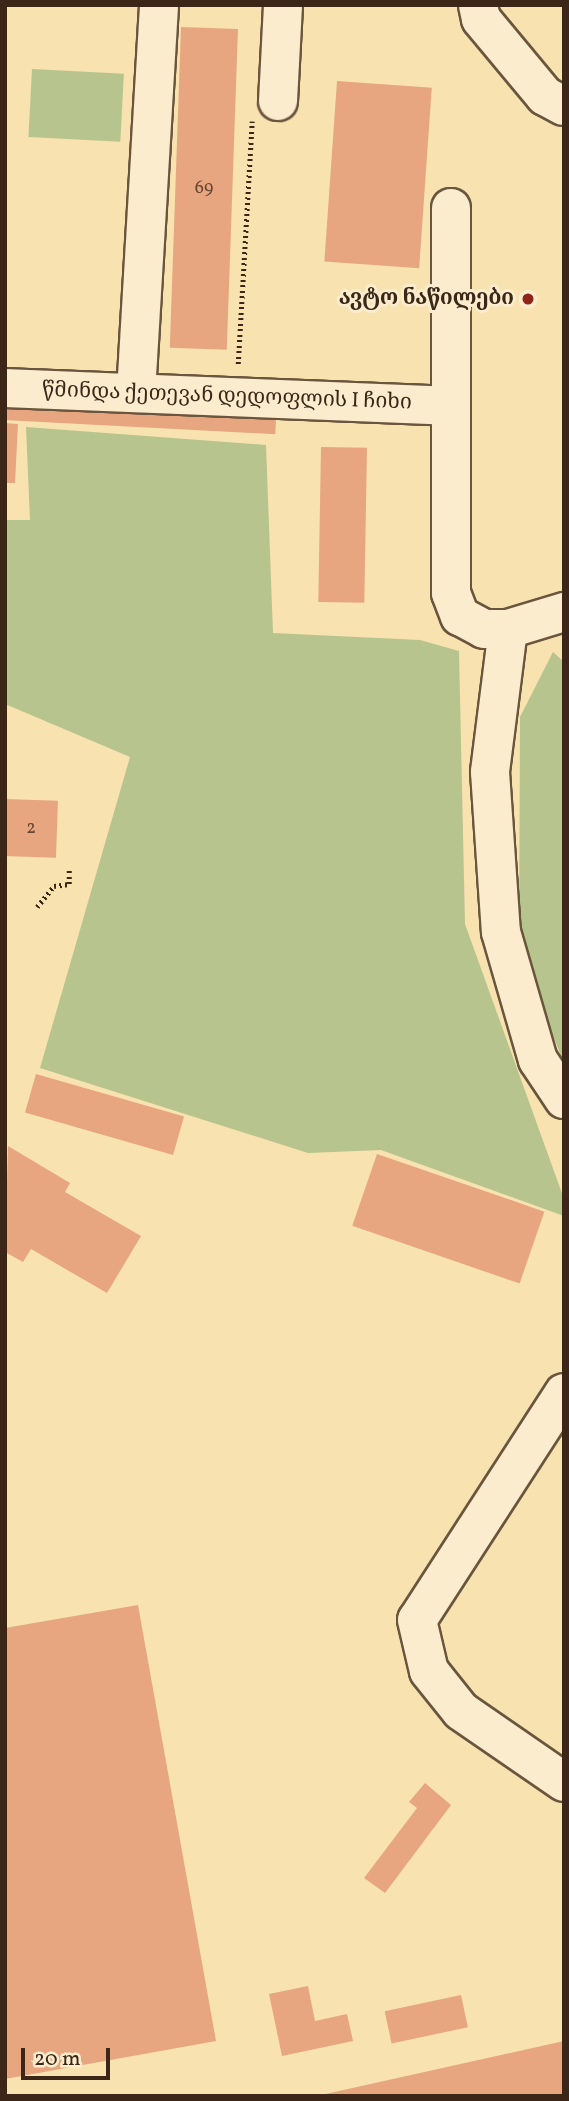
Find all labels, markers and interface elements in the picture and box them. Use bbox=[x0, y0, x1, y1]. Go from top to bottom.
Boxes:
house number: 69 bbox=[195, 178, 213, 200]
place label: ავტო ნაწილები bbox=[339, 286, 514, 312]
marker: ავტო ნაწილები bbox=[520, 291, 536, 307]
street label: წმინდა ქეთევან დედოფლის I ჩიხი bbox=[42, 378, 412, 416]
house number: 2 bbox=[26, 818, 36, 840]
scale bar bbox=[24, 2035, 114, 2078]
text: 20 m bbox=[34, 2045, 80, 2074]

